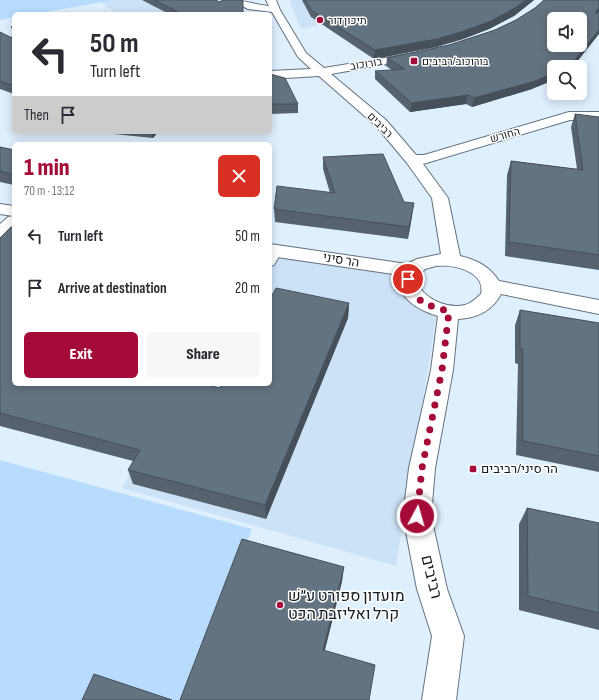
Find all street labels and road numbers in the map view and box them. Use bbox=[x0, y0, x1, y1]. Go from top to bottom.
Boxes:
street label: בורוכוב bbox=[349, 55, 383, 73]
street label: רביבים bbox=[365, 110, 395, 140]
street label: החורש bbox=[489, 125, 521, 145]
street label: הר סיני bbox=[322, 249, 360, 271]
street label: רביבים bbox=[416, 553, 446, 601]

